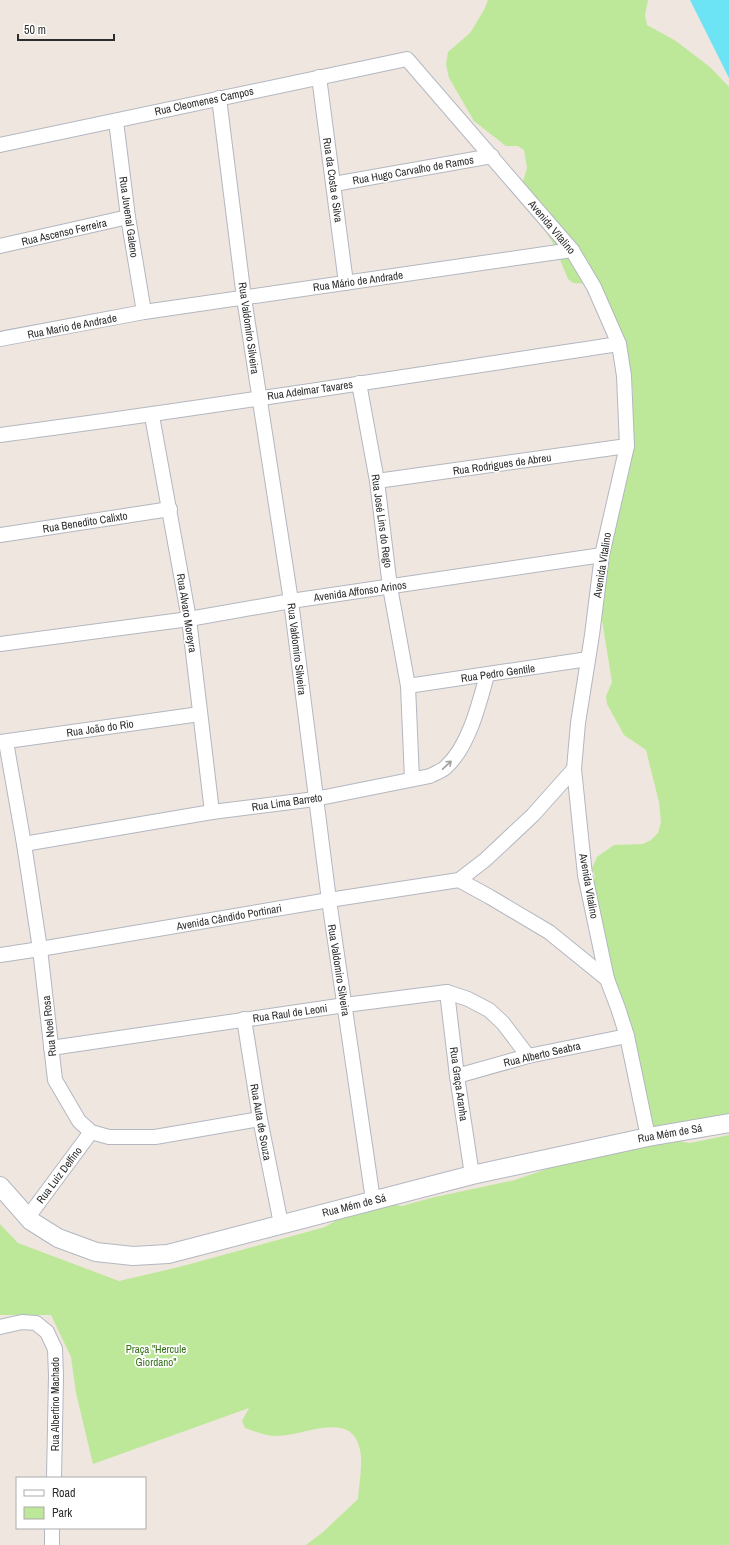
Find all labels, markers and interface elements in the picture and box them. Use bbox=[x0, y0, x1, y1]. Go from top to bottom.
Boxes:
scale bar bbox=[18, 16, 114, 42]
text: 50 m bbox=[24, 22, 46, 38]
street label: Rua Cleomenes Campos bbox=[153, 84, 255, 118]
street label: Rua da Costa e Silva bbox=[320, 137, 346, 223]
street label: Rua Hugo Carvalho de Ramos bbox=[351, 152, 475, 188]
street label: Rua Juvenal Galeno bbox=[116, 176, 142, 258]
street label: Avenida Vitalino bbox=[525, 196, 579, 257]
street label: Rua Ascenso Ferreira bbox=[20, 215, 108, 249]
street label: Rua Mário de Andrade bbox=[312, 268, 404, 294]
street label: Rua Valdomiro Silveira bbox=[236, 281, 262, 375]
street label: Rua Mario de Andrade bbox=[26, 310, 118, 342]
street label: Rua Adelmar Tavares bbox=[266, 377, 354, 403]
street label: Rua Rodrigues de Abreu bbox=[452, 450, 552, 478]
street label: Rua José Lins do Rego bbox=[369, 473, 395, 569]
street label: Rua Benedito Calixto bbox=[42, 508, 128, 536]
street label: Avenida Vitalino bbox=[590, 531, 614, 600]
street label: Rua Alvaro Moreyra bbox=[174, 573, 200, 653]
street label: Avenida Affonso Arinos bbox=[312, 577, 408, 605]
street label: Rua Valdomiro Silveira bbox=[284, 602, 310, 696]
street label: Rua Pedro Gentile bbox=[460, 661, 536, 685]
street label: Rua João do Rio bbox=[66, 716, 134, 740]
one-way arrow bbox=[442, 760, 452, 770]
street label: Rua Lima Barreto bbox=[251, 790, 323, 814]
street label: Avenida Vitalino bbox=[576, 851, 602, 920]
street label: Avenida Cândido Portinari bbox=[174, 901, 283, 933]
street label: Rua Valdomiro Silveira bbox=[325, 923, 353, 1017]
street label: Rua Noel Rosa bbox=[39, 995, 59, 1057]
street label: Rua Raul de Leoni bbox=[252, 1001, 328, 1025]
street label: Rua Alberto Seabra bbox=[502, 1038, 582, 1070]
street label: Rua Graça Aranha bbox=[447, 1046, 471, 1122]
street label: Rua Auta de Souza bbox=[247, 1083, 275, 1161]
street label: Rua Mém de Sá bbox=[637, 1120, 703, 1146]
street label: Rua Luiz Delfino bbox=[33, 1144, 85, 1206]
street label: Rua Mém de Sá bbox=[321, 1190, 387, 1220]
park label: Praça "Hercule Giordano" bbox=[126, 1342, 186, 1369]
street label: Rua Albertino Machado bbox=[48, 1357, 62, 1451]
legend bbox=[16, 1477, 146, 1529]
text: Road bbox=[52, 1485, 76, 1501]
text: Park bbox=[52, 1505, 72, 1521]

